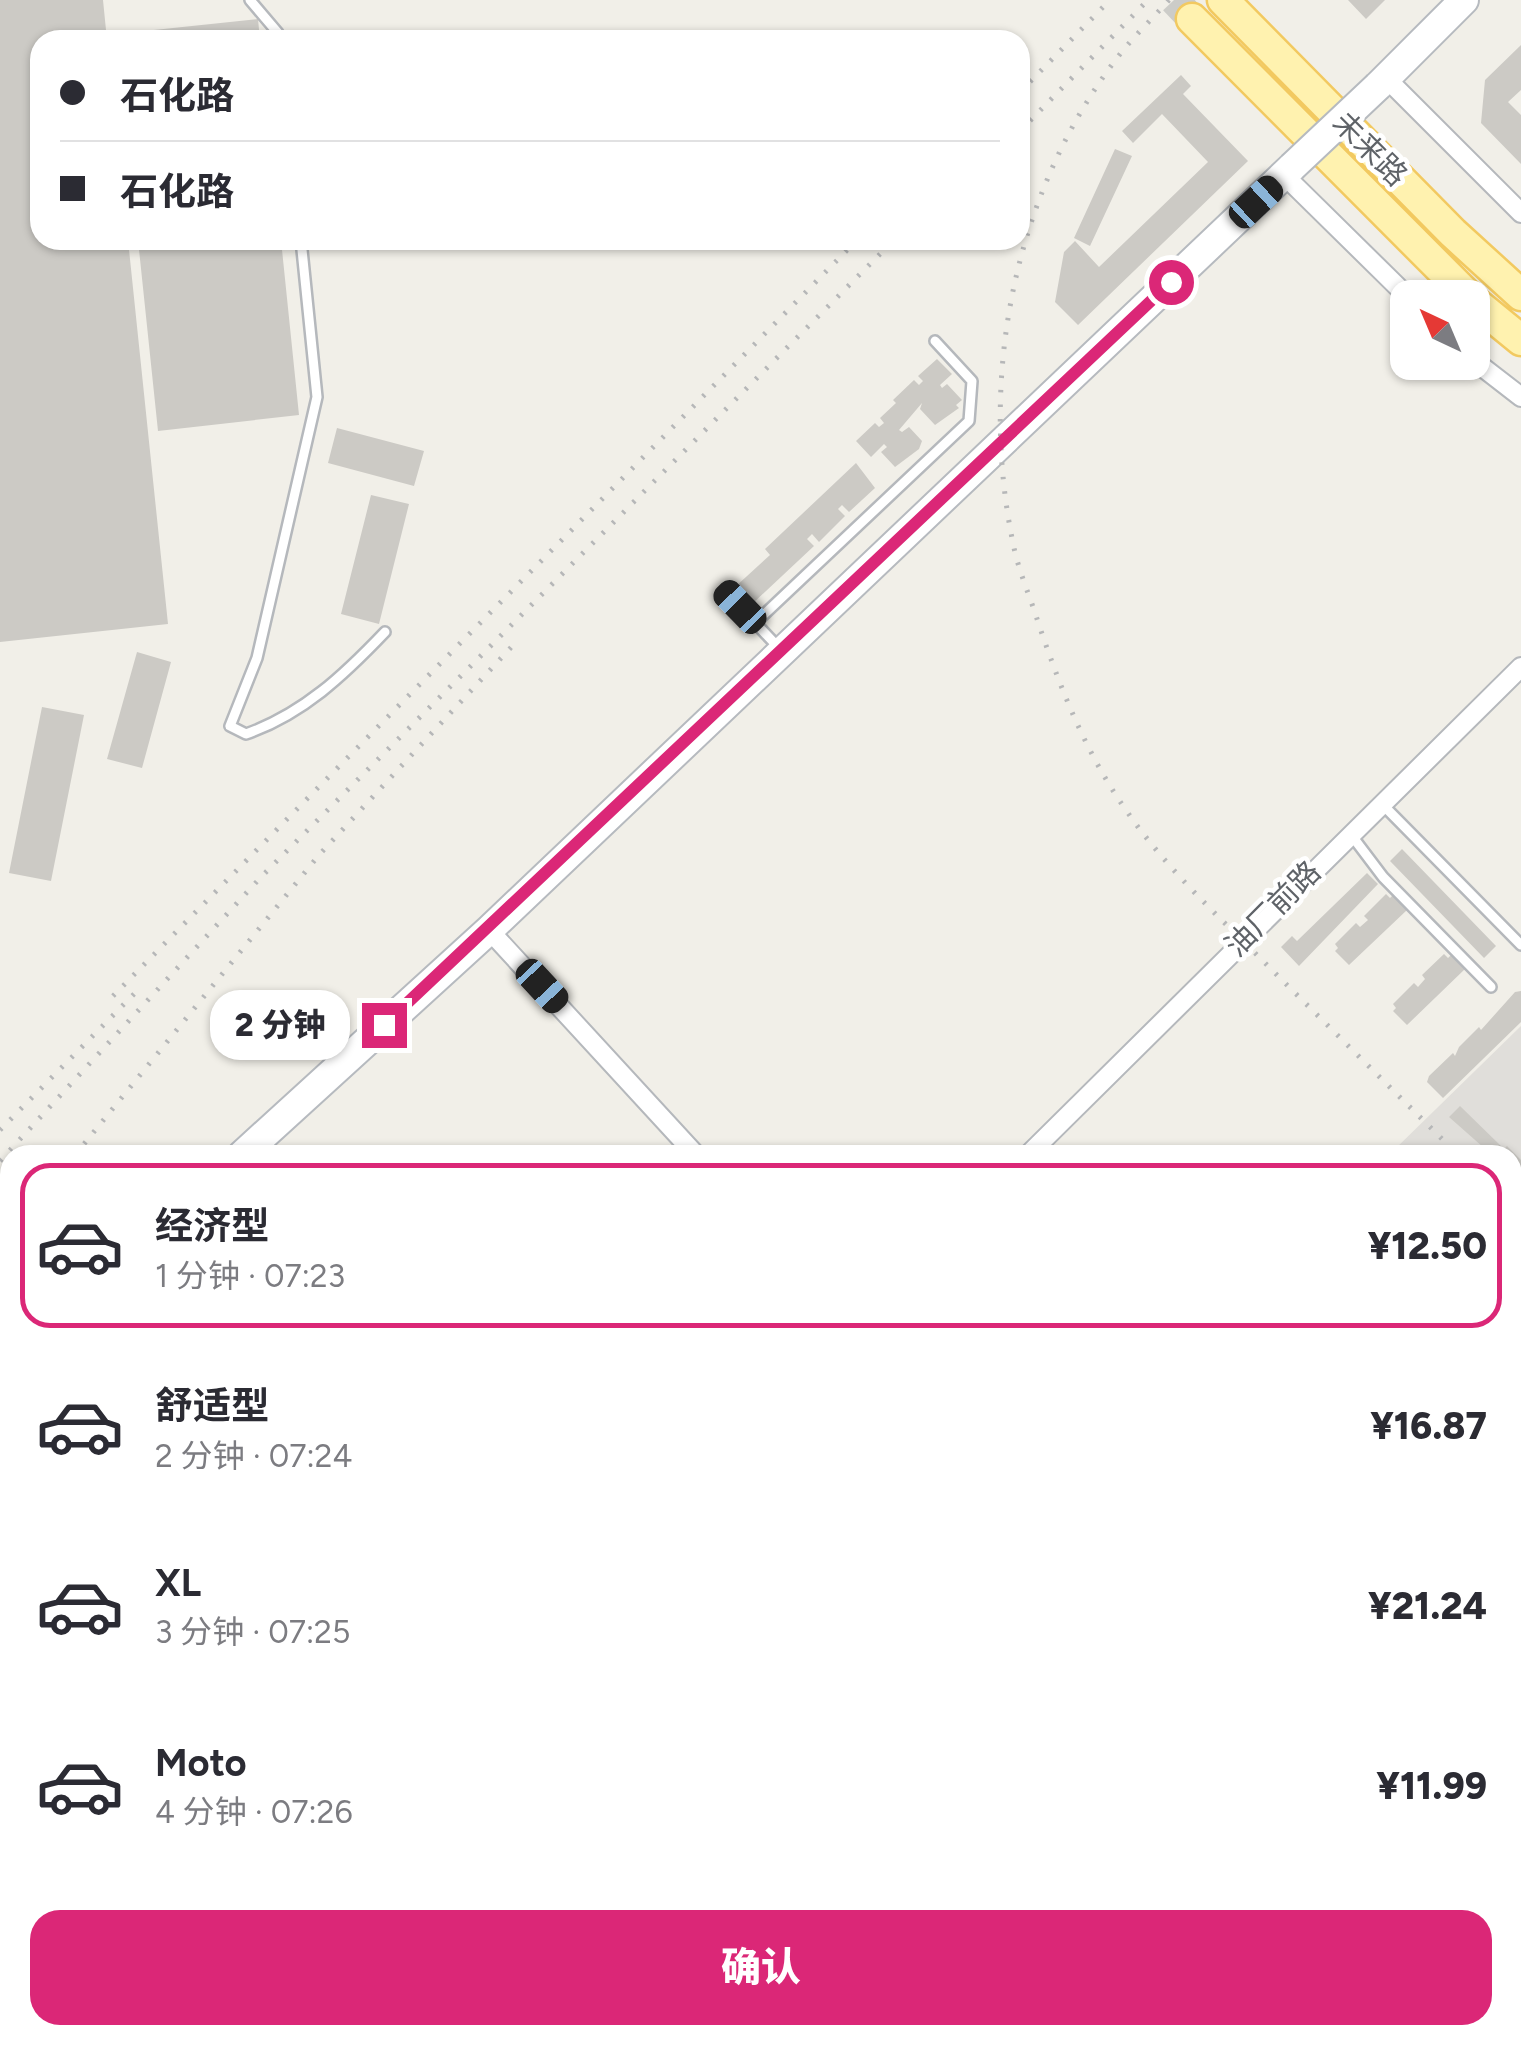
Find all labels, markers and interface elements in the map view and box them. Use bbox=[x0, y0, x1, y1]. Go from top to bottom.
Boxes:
text: 石化路 bbox=[120, 73, 234, 119]
street label: 未来路 bbox=[1325, 104, 1415, 194]
text: 石化路 bbox=[120, 169, 234, 215]
car bbox=[1224, 171, 1288, 233]
route start bbox=[1149, 260, 1194, 305]
north arrow bbox=[1390, 280, 1490, 380]
map controls bbox=[1390, 280, 1490, 380]
car bbox=[708, 575, 772, 639]
street label: 油厂前路 bbox=[1217, 853, 1328, 964]
car bbox=[511, 954, 573, 1018]
callout: 2 分钟 bbox=[209, 990, 349, 1060]
route end bbox=[362, 1003, 407, 1048]
text: 2 分钟 bbox=[235, 1006, 325, 1044]
icon: car bbox=[35, 1201, 125, 1291]
text: 经济型 bbox=[155, 1203, 269, 1249]
text: ¥12.50 bbox=[1368, 1223, 1487, 1269]
text: 1 分钟 · 07:23 bbox=[155, 1257, 345, 1295]
icon: car bbox=[35, 1381, 125, 1471]
text: 舒适型 bbox=[155, 1383, 269, 1429]
text: ¥16.87 bbox=[1370, 1403, 1487, 1449]
text: 2 分钟 · 07:24 bbox=[155, 1437, 352, 1475]
text: XL bbox=[155, 1560, 201, 1606]
icon: car bbox=[35, 1561, 125, 1651]
text: ¥21.24 bbox=[1368, 1583, 1487, 1629]
text: 3 分钟 · 07:25 bbox=[155, 1613, 350, 1651]
text: Moto bbox=[155, 1740, 247, 1786]
icon: car bbox=[35, 1741, 125, 1831]
text: ¥11.99 bbox=[1376, 1763, 1487, 1809]
text: 4 分钟 · 07:26 bbox=[155, 1793, 353, 1831]
button: 确认 bbox=[30, 1910, 1492, 2025]

